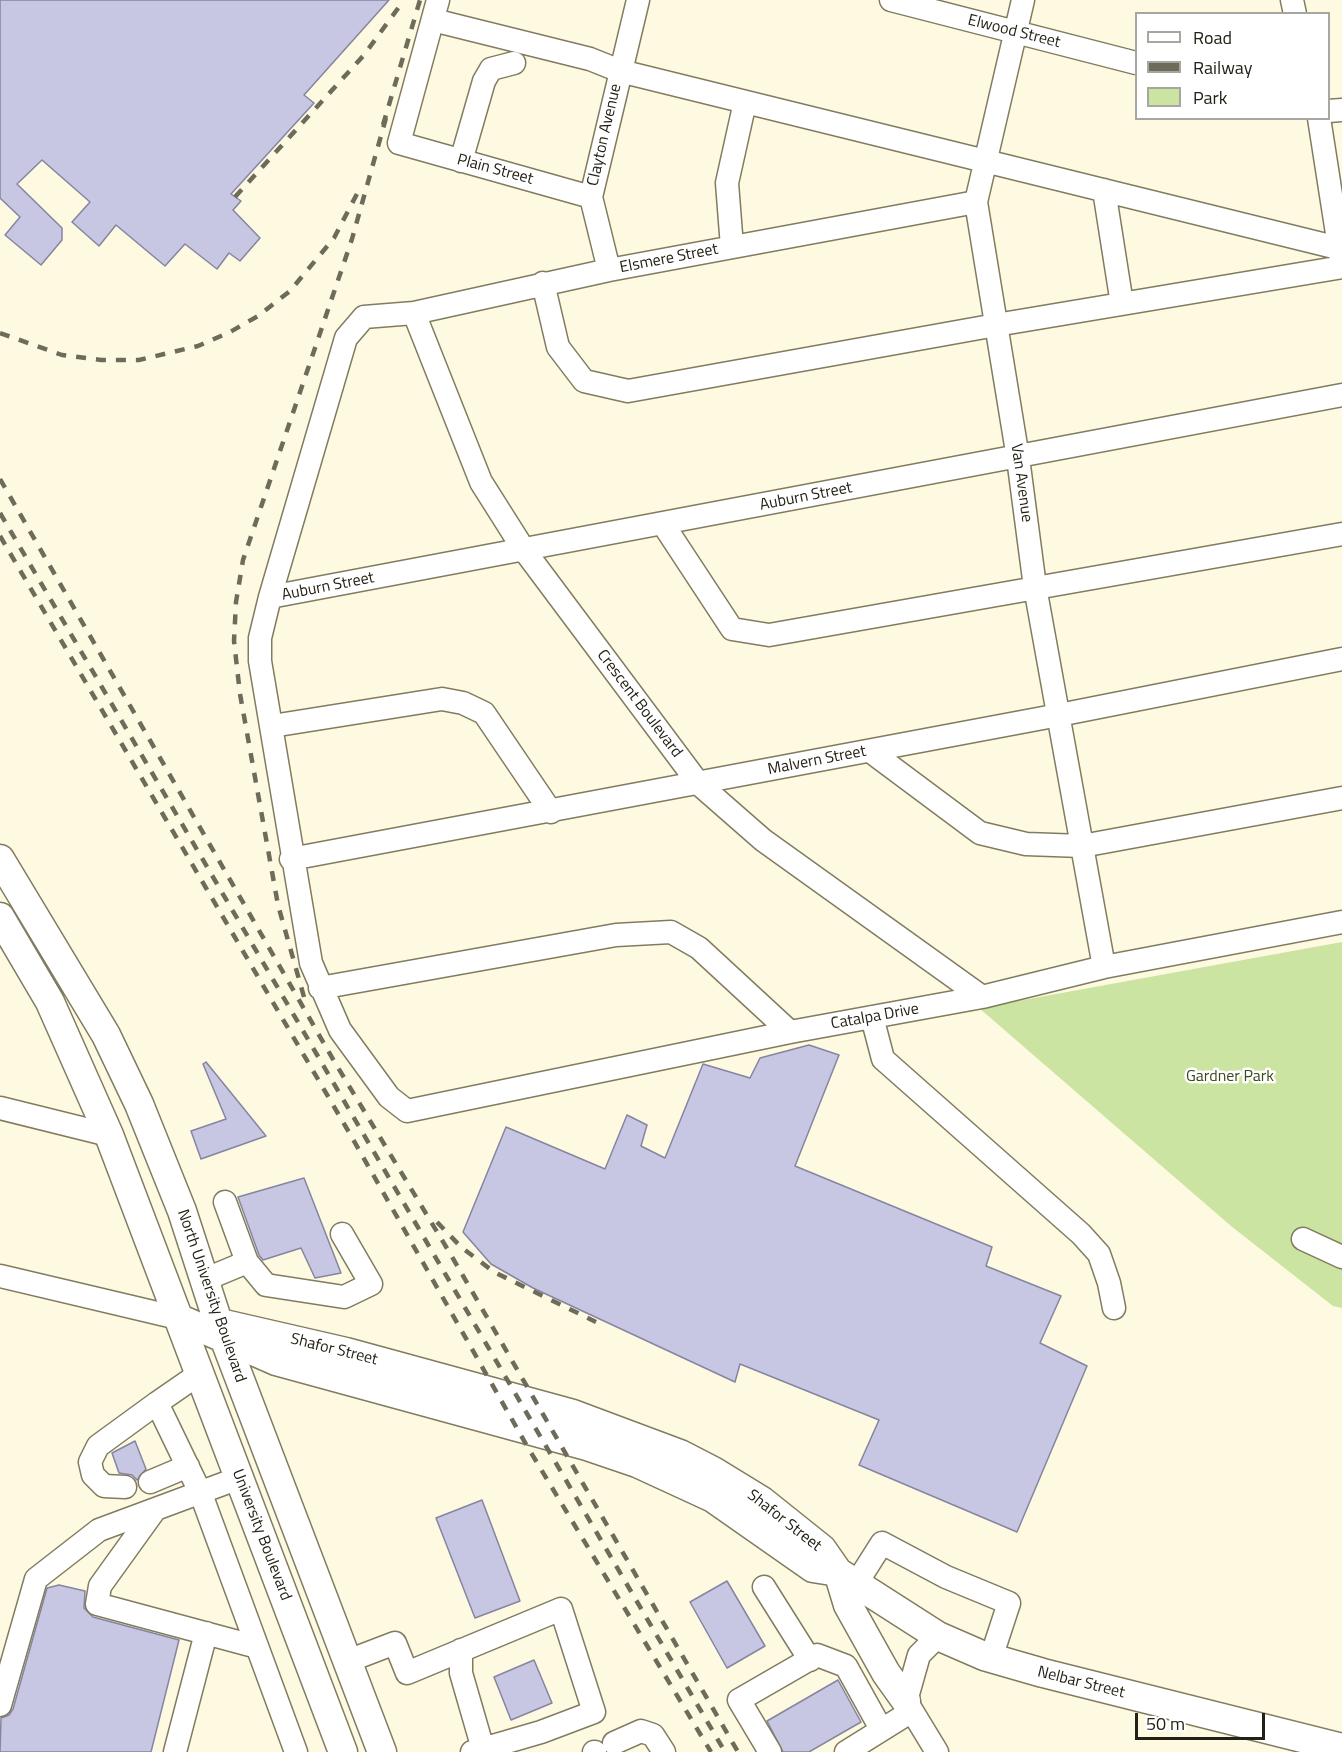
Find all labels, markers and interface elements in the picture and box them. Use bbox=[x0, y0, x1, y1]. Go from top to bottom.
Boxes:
street label: Elwood Street bbox=[966, 11, 1062, 53]
legend bbox=[1135, 12, 1330, 120]
text: Road bbox=[1193, 24, 1232, 51]
text: Railway bbox=[1193, 54, 1252, 81]
street label: Clayton Avenue bbox=[584, 82, 626, 188]
text: Park bbox=[1193, 84, 1227, 111]
street label: Plain Street bbox=[455, 151, 535, 189]
street label: Elsmere Street bbox=[618, 240, 720, 278]
street label: Van Avenue bbox=[1006, 443, 1036, 523]
street label: Auburn Street bbox=[758, 479, 854, 515]
street label: Auburn Street bbox=[280, 569, 376, 605]
street label: Crescent Boulevard bbox=[592, 646, 686, 762]
street label: Malvern Street bbox=[766, 742, 868, 780]
street label: Catalpa Drive bbox=[830, 1000, 920, 1034]
park label: Gardner Park bbox=[1186, 1067, 1274, 1087]
street label: North University Boulevard bbox=[172, 1207, 250, 1385]
street label: Shafor Street bbox=[288, 1330, 380, 1370]
street label: University Boulevard bbox=[227, 1467, 295, 1603]
street label: Shafor Street bbox=[743, 1486, 825, 1556]
street label: Nelbar Street bbox=[1035, 1663, 1127, 1703]
scale bar bbox=[1138, 1701, 1268, 1739]
text: 50 m bbox=[1146, 1710, 1185, 1737]

